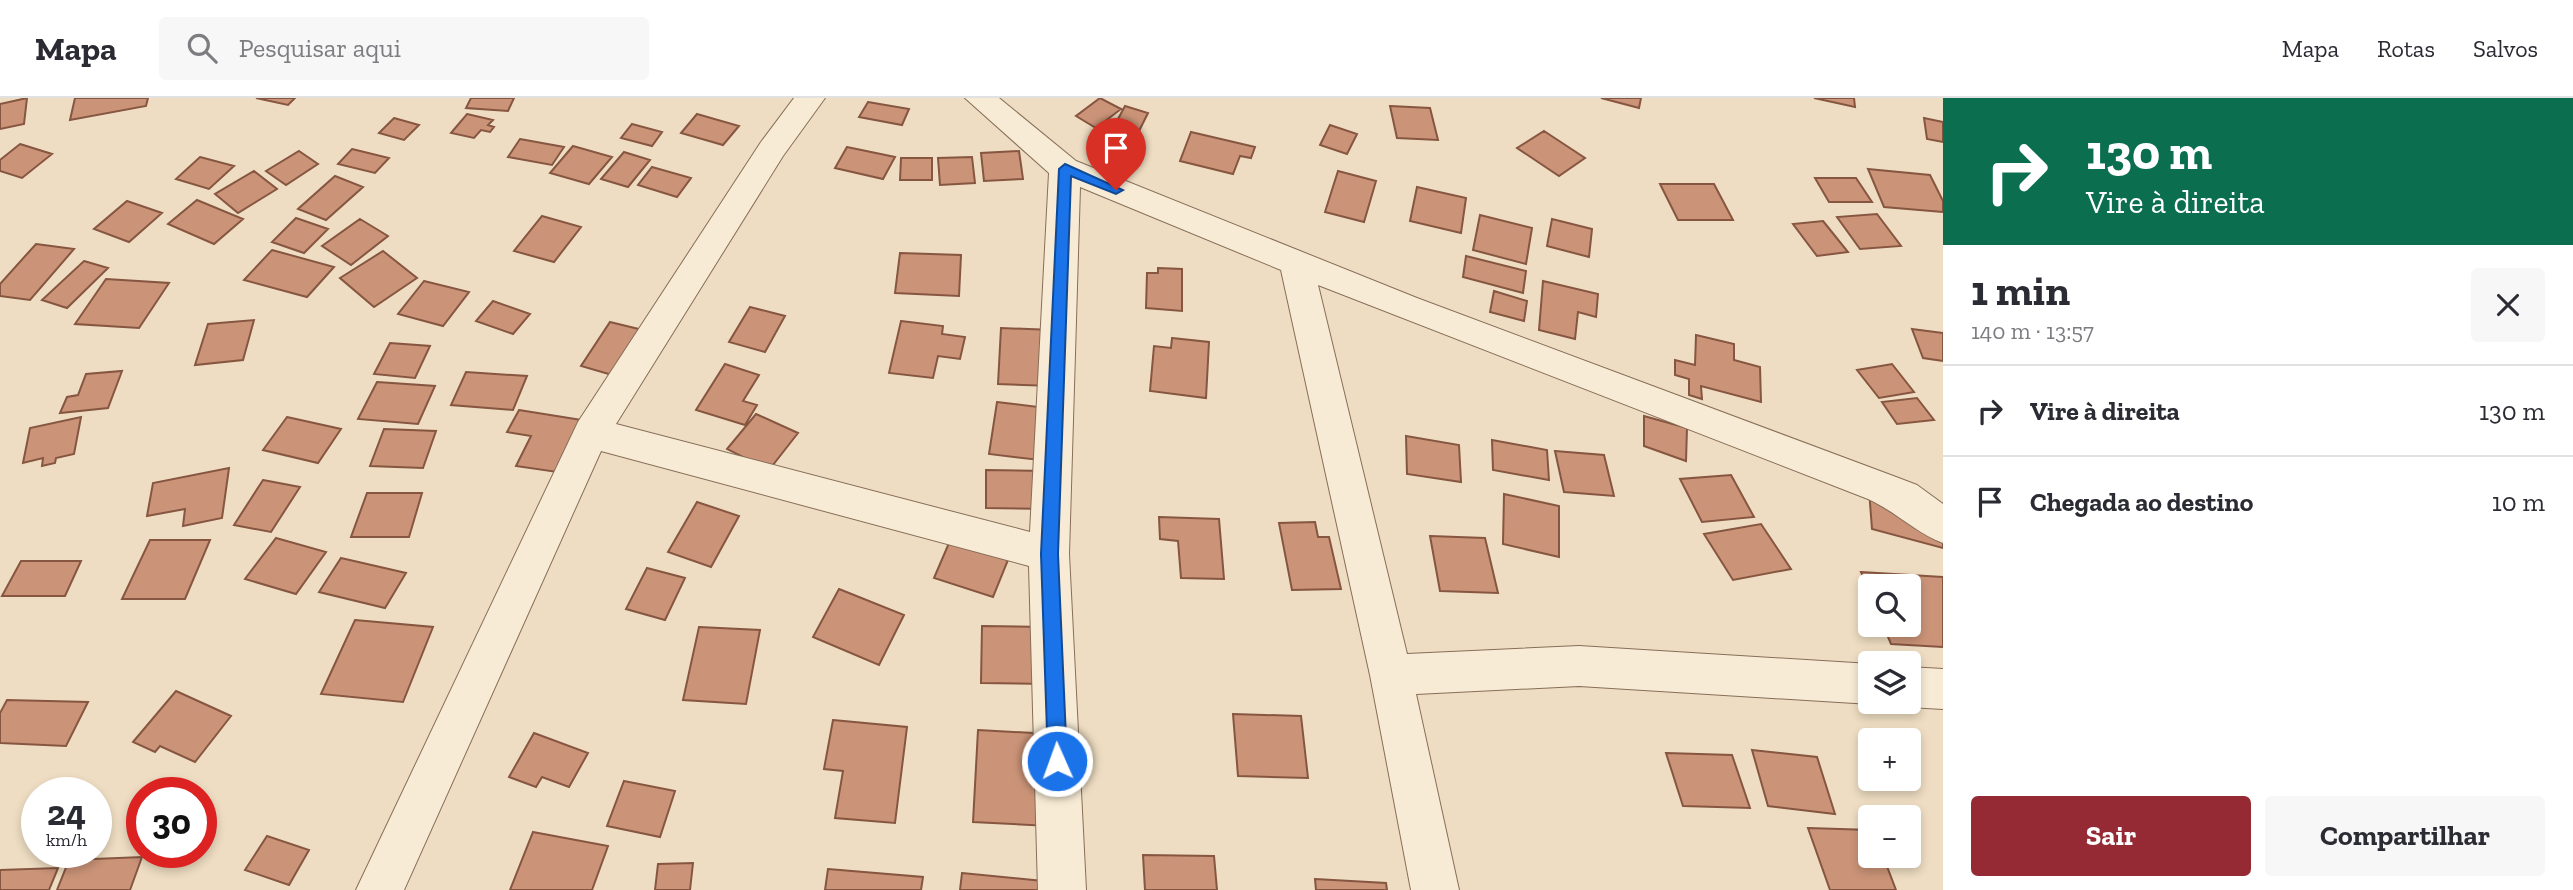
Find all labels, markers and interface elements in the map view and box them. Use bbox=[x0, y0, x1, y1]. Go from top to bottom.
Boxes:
search box bbox=[159, 17, 649, 80]
text: Mapa bbox=[35, 29, 117, 68]
icon: search bbox=[183, 29, 221, 67]
text: Pesquisar aqui bbox=[239, 32, 401, 64]
text: Mapa bbox=[2282, 34, 2339, 63]
text: Rotas bbox=[2377, 34, 2435, 63]
text: Salvos bbox=[2473, 34, 2538, 63]
pin bbox=[1086, 118, 1146, 190]
text: 130 m bbox=[2086, 123, 2212, 182]
icon: right bbox=[1971, 126, 2062, 217]
icon: arrive bbox=[1097, 129, 1135, 167]
text: Vire à direita bbox=[2086, 183, 2265, 221]
text: 1 min bbox=[1971, 265, 2070, 316]
button: close bbox=[2471, 268, 2545, 342]
text: 140 m · 13:57 bbox=[1971, 317, 2094, 345]
icon: right bbox=[1971, 392, 2009, 430]
text: Vire à direita bbox=[2030, 395, 2180, 427]
text: 130 m bbox=[2479, 395, 2545, 427]
icon: arrive bbox=[1971, 483, 2009, 521]
text: Chegada ao destino bbox=[2030, 486, 2253, 518]
text: 10 m bbox=[2492, 486, 2545, 518]
map controls bbox=[1858, 574, 1921, 868]
button: search bbox=[1858, 574, 1921, 637]
button: layers bbox=[1858, 651, 1921, 714]
position arrow bbox=[1020, 724, 1094, 798]
button: + bbox=[1858, 728, 1921, 791]
speed limit sign: 30 bbox=[126, 777, 217, 868]
text: 24 bbox=[47, 792, 86, 834]
button: Sair bbox=[1971, 796, 2251, 876]
button: Compartilhar bbox=[2265, 796, 2545, 876]
button: − bbox=[1858, 805, 1921, 868]
text: km/h bbox=[46, 829, 87, 851]

